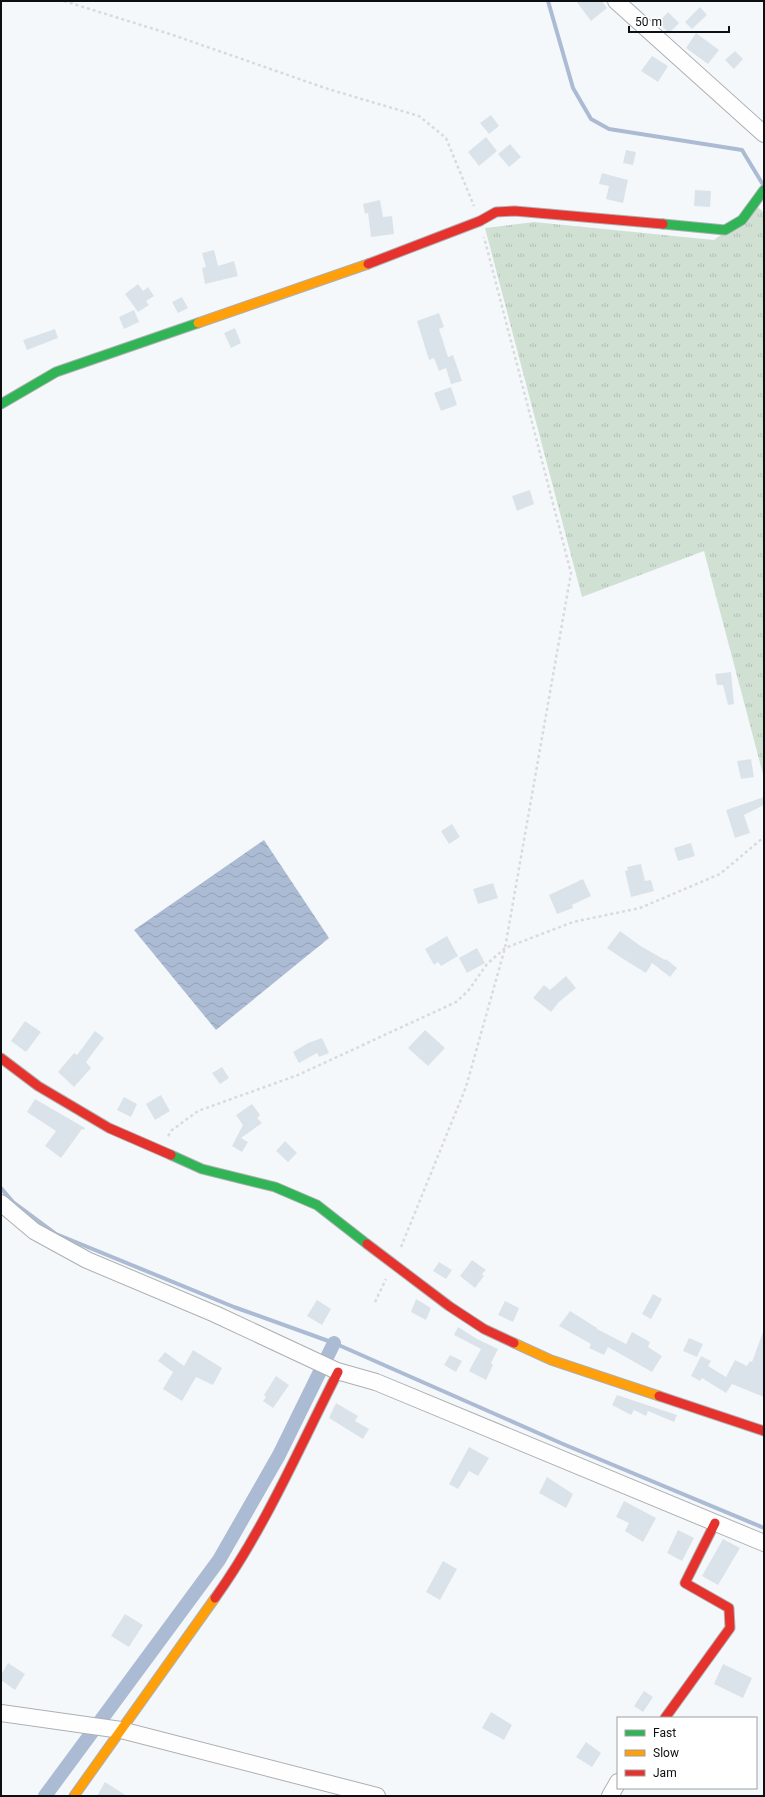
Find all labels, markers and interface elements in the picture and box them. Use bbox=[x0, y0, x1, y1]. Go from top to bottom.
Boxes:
scale bar bbox=[629, 8, 729, 34]
text: 50 m bbox=[635, 15, 662, 29]
legend bbox=[617, 1717, 757, 1789]
text: Fast bbox=[653, 1726, 676, 1740]
text: Slow bbox=[653, 1746, 679, 1760]
text: Jam bbox=[653, 1766, 677, 1780]

